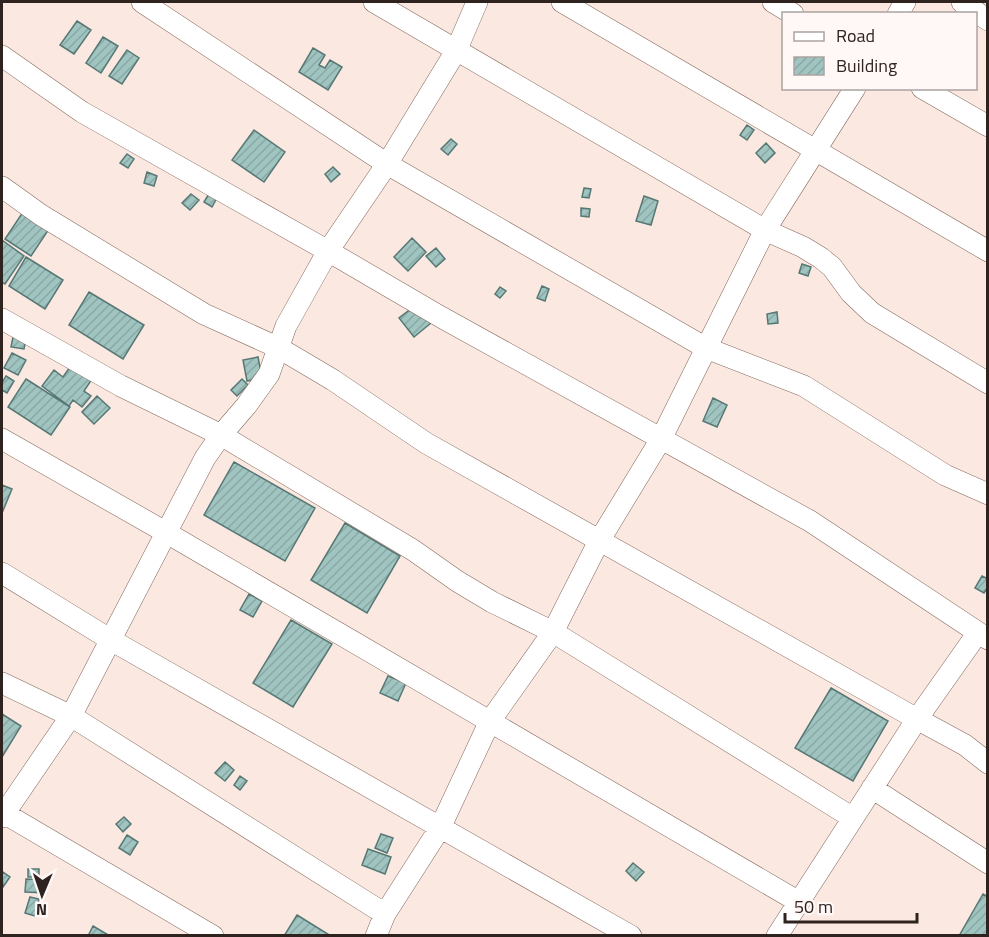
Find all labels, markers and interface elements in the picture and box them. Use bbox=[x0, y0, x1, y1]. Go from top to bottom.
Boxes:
legend bbox=[782, 12, 977, 90]
text: Road bbox=[836, 22, 875, 49]
text: Building bbox=[836, 52, 897, 79]
north arrow bbox=[12, 865, 72, 925]
scale bar bbox=[785, 886, 917, 924]
text: 50 m bbox=[794, 893, 833, 920]
text: N bbox=[36, 898, 47, 922]

